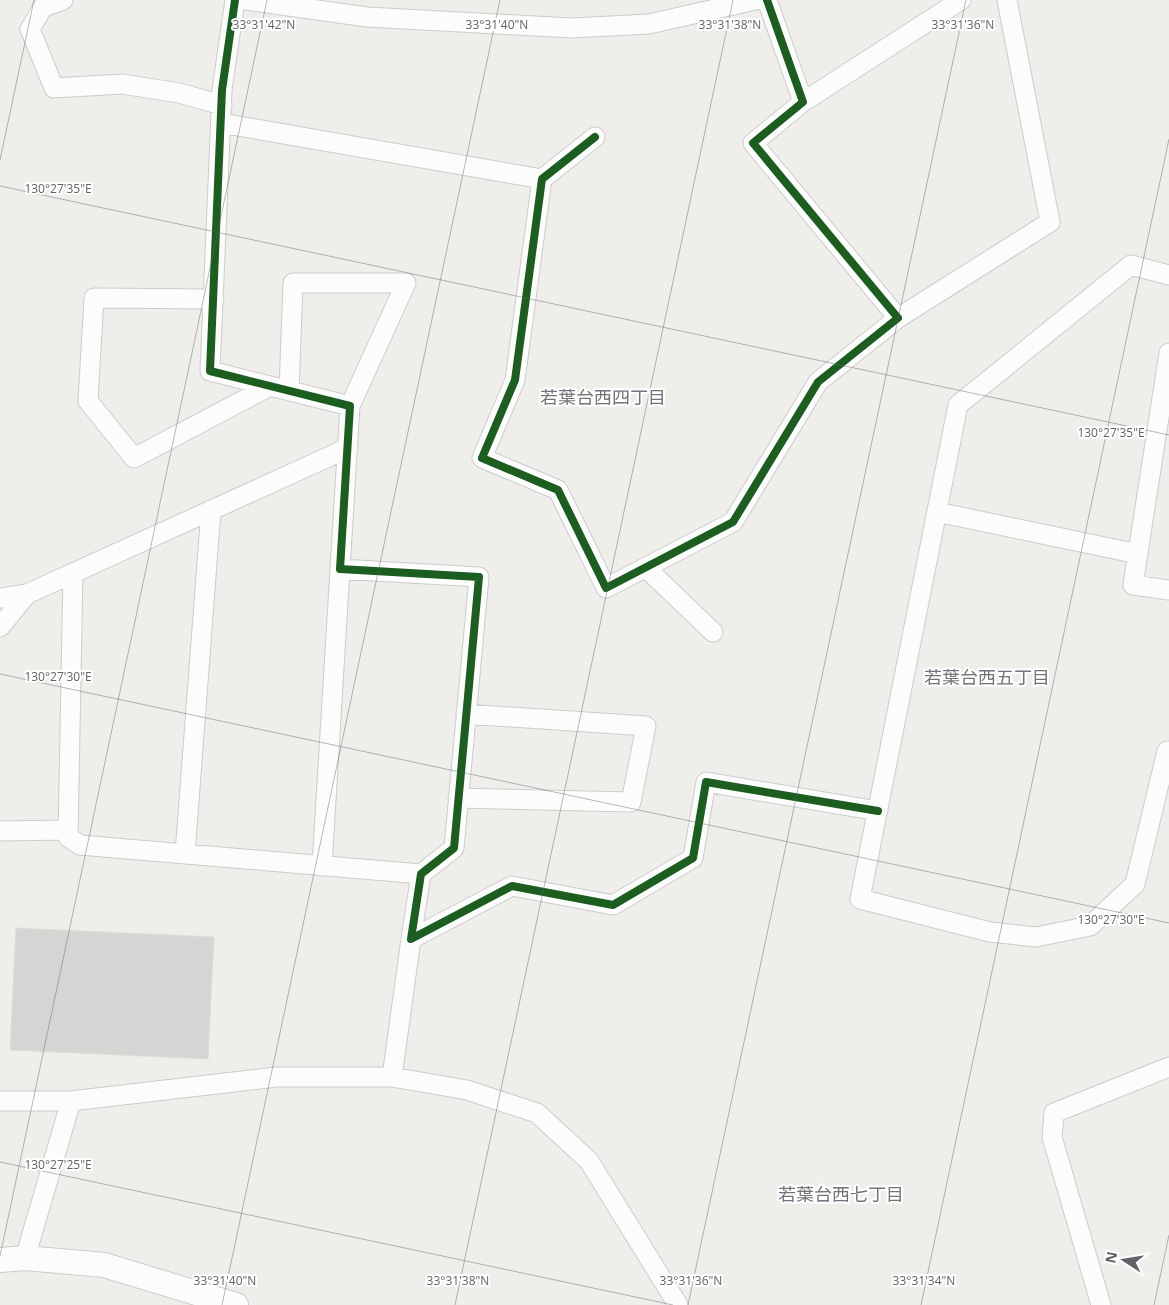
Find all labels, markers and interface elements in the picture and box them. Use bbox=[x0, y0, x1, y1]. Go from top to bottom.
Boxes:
text: 33°31'42"N bbox=[233, 16, 295, 33]
text: 33°31'40"N bbox=[466, 16, 528, 33]
text: 33°31'38"N bbox=[699, 16, 761, 33]
text: 33°31'36"N bbox=[932, 16, 994, 33]
text: 130°27'35"E bbox=[24, 180, 92, 197]
district label: 若葉台西四丁目 bbox=[540, 385, 666, 409]
text: 130°27'35"E bbox=[1077, 424, 1145, 441]
district label: 若葉台西五丁目 bbox=[924, 665, 1050, 689]
text: 130°27'30"E bbox=[24, 668, 92, 685]
text: 130°27'30"E bbox=[1077, 911, 1145, 928]
text: 130°27'25"E bbox=[24, 1156, 92, 1173]
district label: 若葉台西七丁目 bbox=[778, 1182, 904, 1206]
north arrow bbox=[1099, 1235, 1149, 1285]
text: N bbox=[1100, 1250, 1121, 1265]
text: 33°31'40"N bbox=[194, 1272, 256, 1289]
text: 33°31'38"N bbox=[427, 1272, 489, 1289]
text: 33°31'36"N bbox=[660, 1272, 722, 1289]
text: 33°31'34"N bbox=[893, 1272, 955, 1289]

